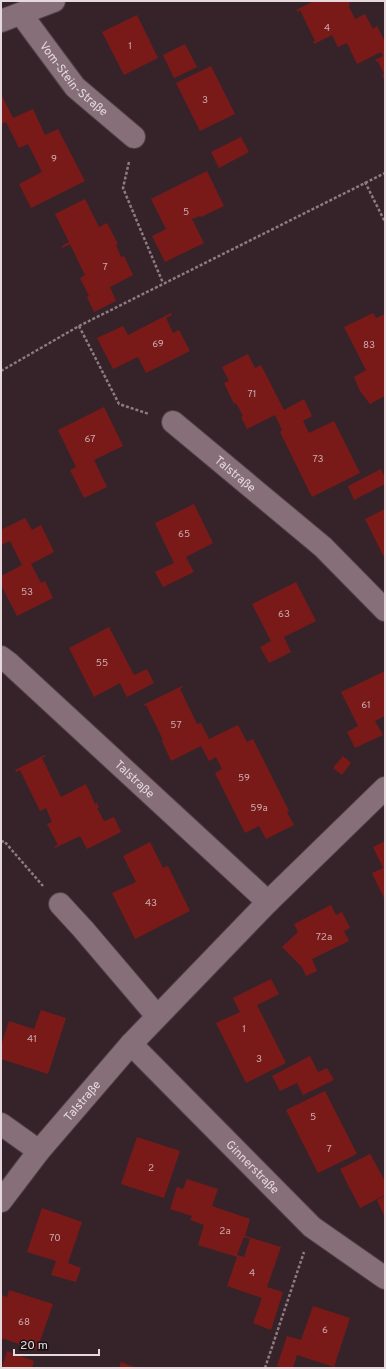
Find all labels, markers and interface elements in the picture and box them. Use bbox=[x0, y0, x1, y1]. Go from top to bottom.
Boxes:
house number: 4 bbox=[324, 22, 330, 35]
street label: Vom-Stein-Straße bbox=[35, 39, 111, 120]
house number: 1 bbox=[128, 40, 132, 53]
house number: 3 bbox=[202, 94, 208, 107]
house number: 9 bbox=[51, 153, 57, 166]
house number: 5 bbox=[183, 206, 189, 219]
house number: 7 bbox=[102, 261, 108, 274]
house number: 69 bbox=[152, 338, 164, 351]
house number: 83 bbox=[363, 339, 375, 352]
house number: 71 bbox=[247, 388, 257, 401]
house number: 67 bbox=[85, 433, 96, 446]
street label: Talstraße bbox=[211, 453, 259, 496]
house number: 73 bbox=[312, 453, 324, 466]
house number: 65 bbox=[178, 528, 190, 541]
house number: 53 bbox=[21, 586, 33, 599]
house number: 63 bbox=[278, 608, 290, 621]
house number: 55 bbox=[96, 657, 108, 670]
house number: 61 bbox=[361, 699, 371, 712]
house number: 57 bbox=[170, 719, 182, 732]
street label: Talstraße bbox=[111, 757, 157, 802]
house number: 59 bbox=[238, 772, 250, 785]
house number: 59a bbox=[250, 802, 268, 815]
house number: 43 bbox=[145, 897, 157, 910]
house number: 72a bbox=[316, 931, 332, 944]
house number: 1 bbox=[242, 1023, 246, 1036]
house number: 41 bbox=[27, 1033, 37, 1046]
house number: 3 bbox=[256, 1053, 262, 1066]
street label: Talstraße bbox=[61, 1078, 105, 1125]
house number: 5 bbox=[310, 1111, 316, 1124]
street label: Ginnerstraße bbox=[222, 1137, 282, 1198]
house number: 7 bbox=[326, 1143, 332, 1156]
house number: 2 bbox=[148, 1162, 154, 1175]
house number: 2a bbox=[219, 1225, 231, 1238]
house number: 70 bbox=[49, 1232, 61, 1245]
house number: 4 bbox=[249, 1267, 255, 1280]
house number: 68 bbox=[18, 1316, 30, 1329]
house number: 6 bbox=[322, 1324, 328, 1337]
scale bar bbox=[14, 1331, 99, 1357]
text: 20 m bbox=[20, 1338, 48, 1354]

